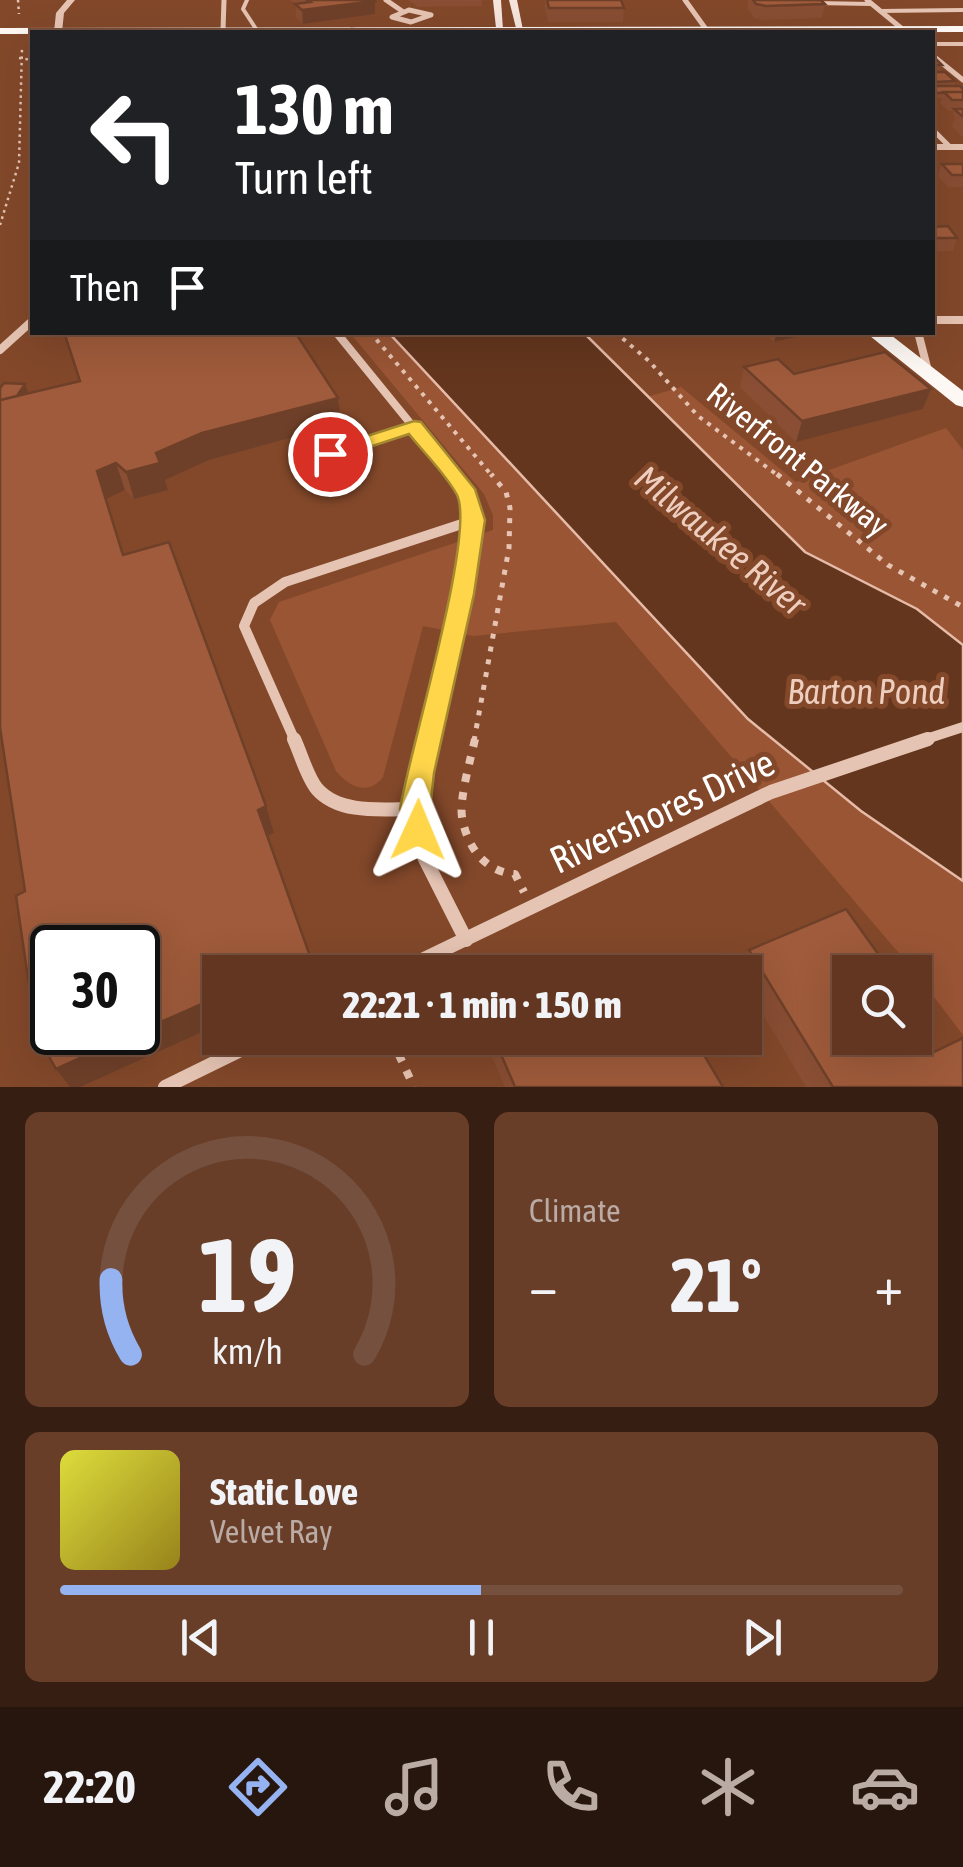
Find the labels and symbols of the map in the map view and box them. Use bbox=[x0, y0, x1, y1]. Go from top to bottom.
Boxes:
street label: Riverfront Parkway bbox=[700, 375, 896, 543]
pin bbox=[288, 412, 373, 497]
water label: Milwaukee River bbox=[627, 457, 816, 624]
water label: Barton Pond bbox=[787, 671, 945, 711]
street label: Rivershores Drive bbox=[543, 740, 781, 882]
position arrow bbox=[366, 778, 470, 882]
speed limit sign: 30 bbox=[30, 925, 160, 1055]

